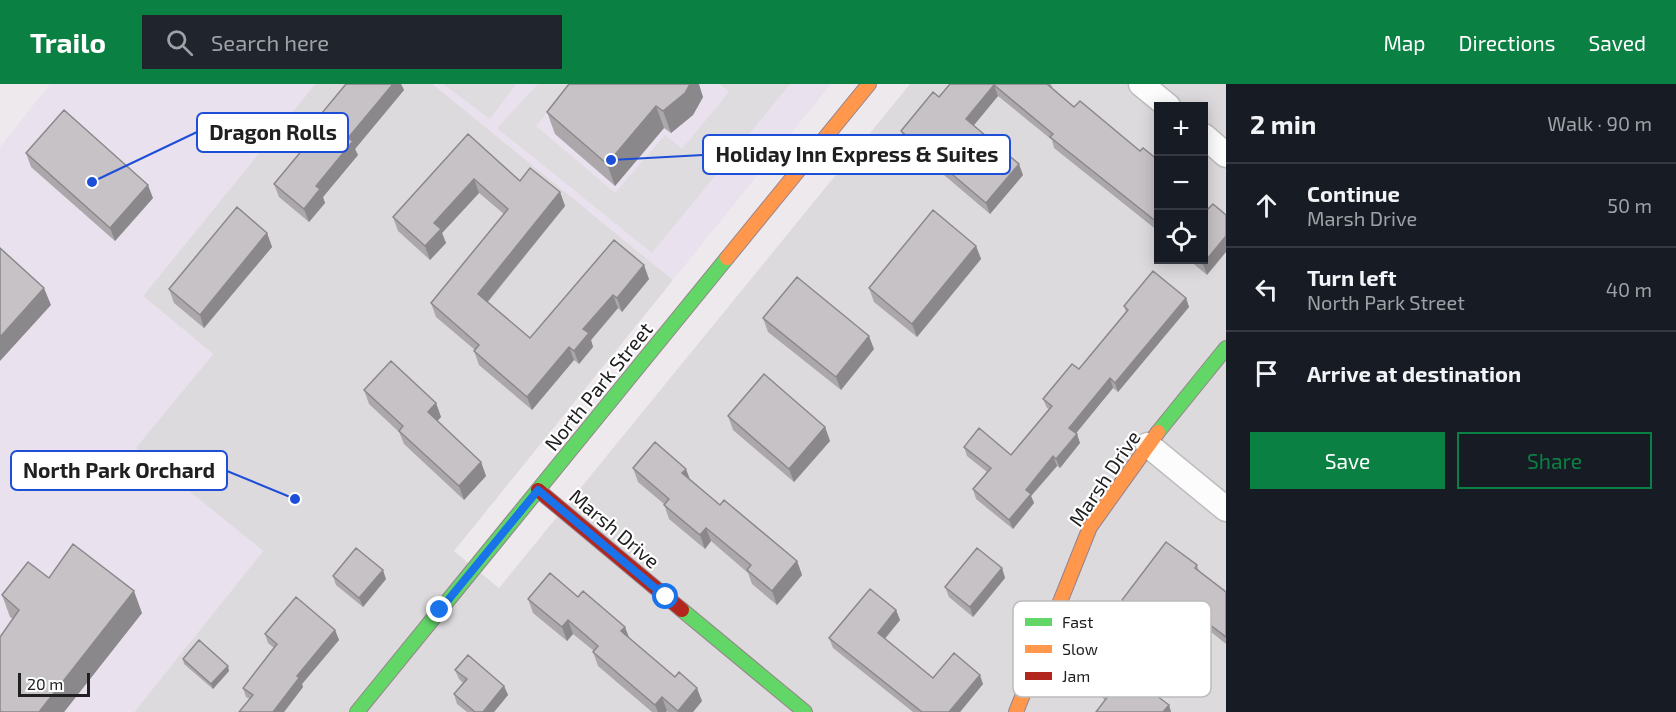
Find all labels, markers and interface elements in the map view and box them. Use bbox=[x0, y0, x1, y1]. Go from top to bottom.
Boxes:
search box bbox=[142, 15, 562, 69]
text: Trailo bbox=[30, 25, 106, 59]
icon: search bbox=[163, 26, 196, 59]
text: Search here bbox=[211, 29, 329, 55]
text: Map bbox=[1383, 30, 1426, 55]
text: Directions bbox=[1459, 30, 1555, 55]
text: Saved bbox=[1588, 30, 1646, 55]
map controls bbox=[1154, 102, 1208, 264]
button: + bbox=[1154, 102, 1208, 156]
text: 2 min bbox=[1250, 108, 1316, 139]
text: Walk · 90 m bbox=[1547, 111, 1652, 135]
callout: Dragon Rolls bbox=[197, 113, 348, 152]
text: Dragon Rolls bbox=[209, 119, 337, 144]
callout: Holiday Inn Express & Suites bbox=[703, 135, 1010, 174]
text: Holiday Inn Express & Suites bbox=[716, 141, 998, 167]
button: − bbox=[1154, 156, 1208, 210]
text: Continue bbox=[1307, 180, 1400, 206]
icon: ahead bbox=[1250, 189, 1283, 222]
text: 50 m bbox=[1607, 193, 1652, 217]
text: Marsh Drive bbox=[1307, 206, 1417, 230]
button: locate bbox=[1154, 210, 1208, 264]
text: Turn left bbox=[1307, 264, 1396, 290]
icon: left bbox=[1250, 273, 1283, 306]
text: 40 m bbox=[1606, 277, 1652, 301]
text: North Park Street bbox=[1307, 290, 1465, 314]
street label: North Park Street bbox=[539, 317, 657, 455]
icon: arrive bbox=[1250, 357, 1283, 390]
text: Arrive at destination bbox=[1307, 360, 1521, 386]
street label: Marsh Drive bbox=[1063, 426, 1145, 530]
button: Save bbox=[1250, 432, 1445, 489]
button: Share bbox=[1457, 432, 1652, 489]
callout: North Park Orchard bbox=[11, 451, 227, 490]
text: North Park Orchard bbox=[23, 457, 215, 482]
street label: Marsh Drive bbox=[565, 483, 665, 573]
route start bbox=[652, 583, 678, 609]
route end bbox=[426, 596, 452, 622]
legend bbox=[1013, 601, 1211, 697]
text: Fast bbox=[1062, 612, 1093, 631]
text: Slow bbox=[1062, 639, 1098, 658]
text: Jam bbox=[1062, 666, 1090, 685]
scale bar bbox=[18, 670, 90, 698]
text: 20 m bbox=[27, 674, 63, 693]

